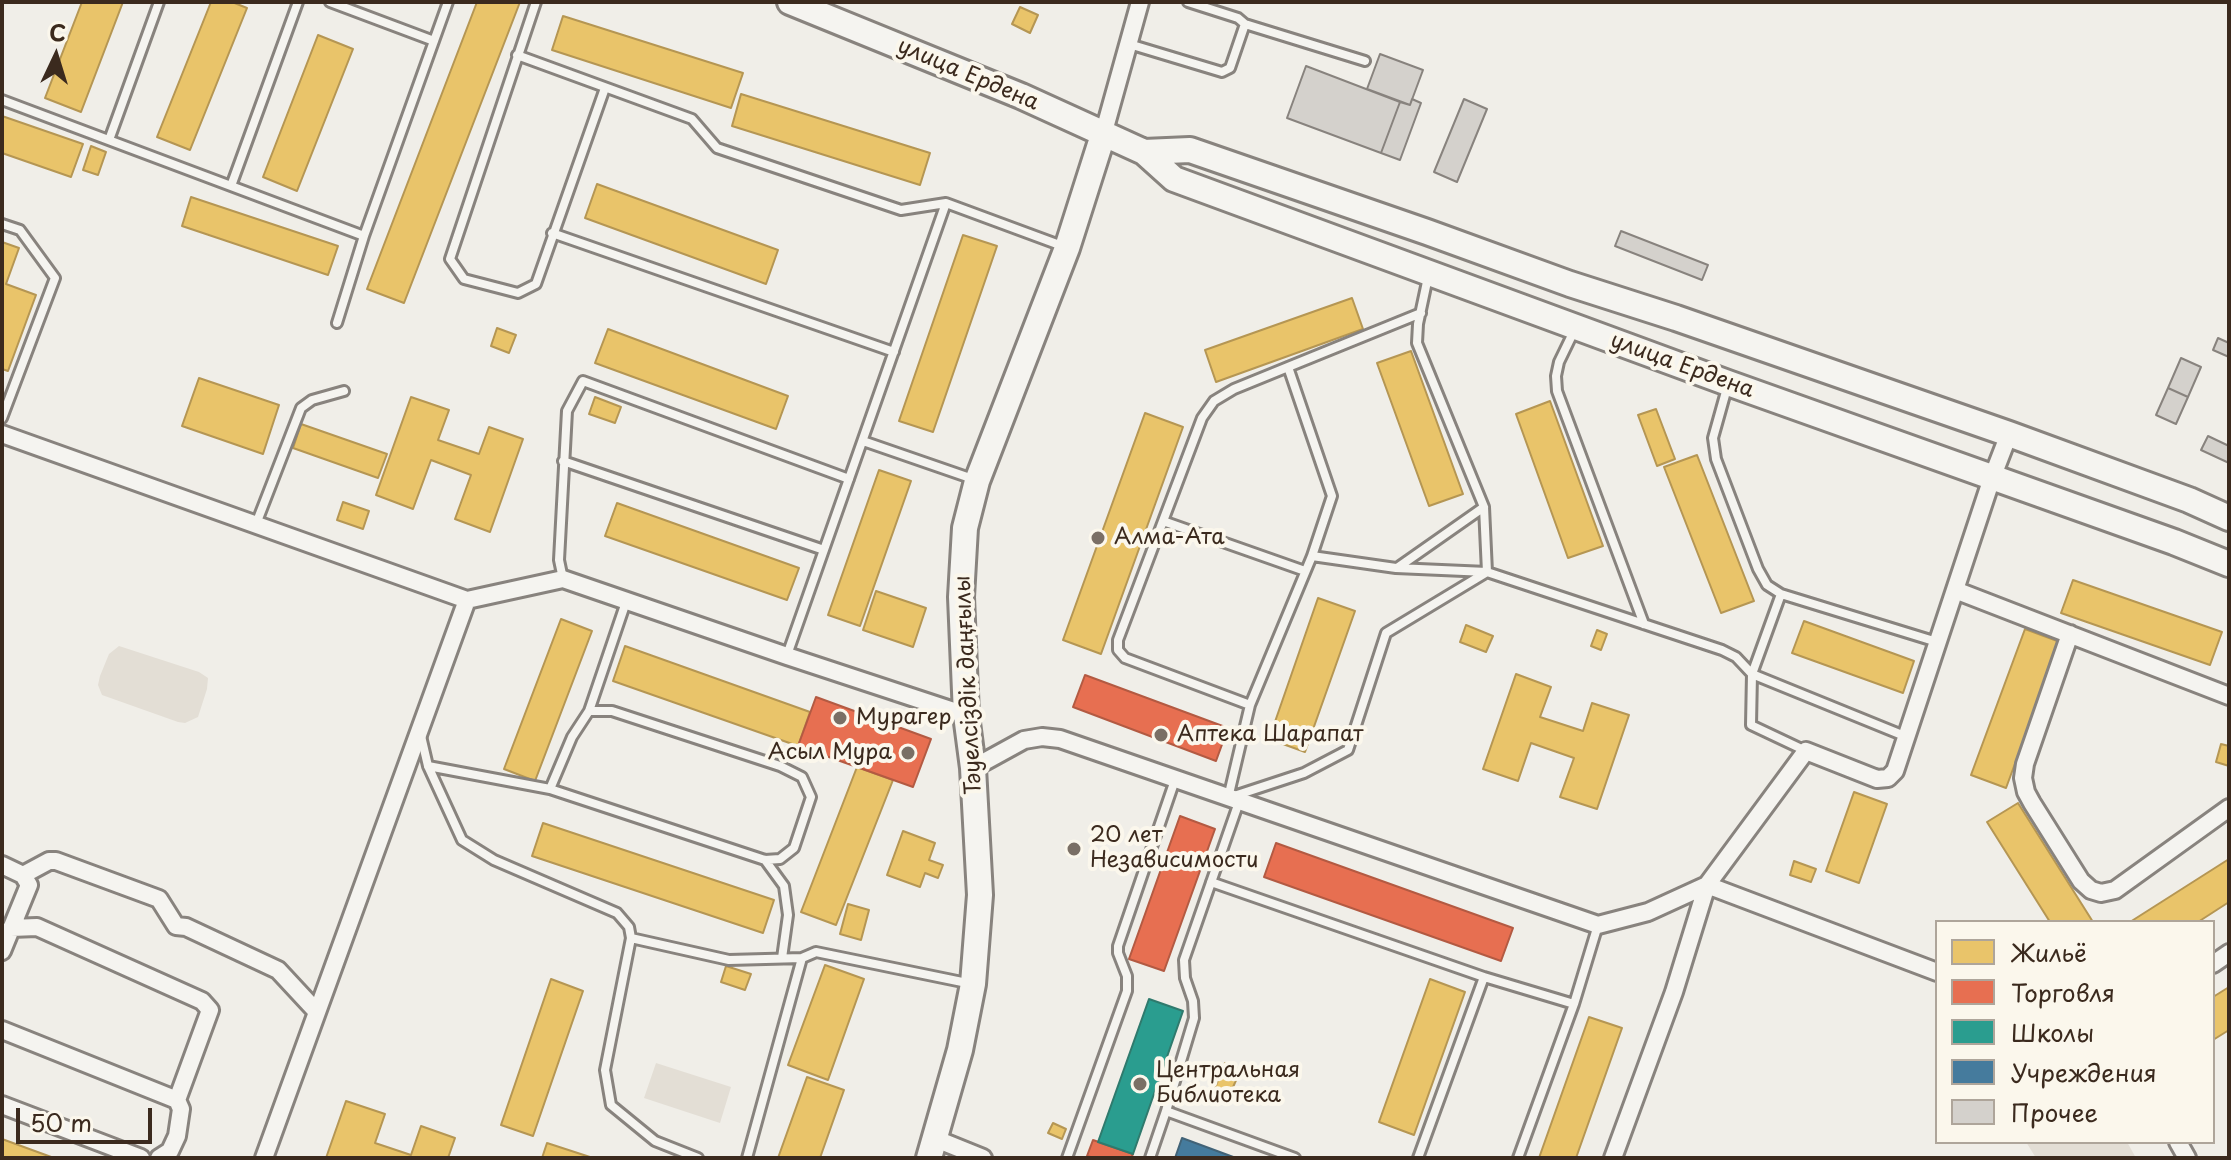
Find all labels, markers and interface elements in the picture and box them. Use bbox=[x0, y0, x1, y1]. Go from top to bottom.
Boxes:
text: С bbox=[48, 15, 67, 49]
north arrow bbox=[16, 16, 96, 96]
street label: улица Ердена bbox=[893, 33, 1043, 117]
street label: улица Ердена bbox=[1606, 328, 1758, 404]
place label: Алма-Ата bbox=[1114, 525, 1225, 551]
marker: Алма-Ата bbox=[1089, 529, 1107, 547]
street label: Тәуелсіздік даңғылы bbox=[950, 575, 988, 795]
place label: Мурагер bbox=[856, 705, 951, 731]
marker: Мурагер bbox=[831, 709, 849, 727]
place label: Аптека Шарапат bbox=[1177, 722, 1363, 748]
marker: Аптека Шарапат bbox=[1152, 726, 1170, 744]
place label: Асыл Мура bbox=[768, 740, 892, 766]
marker: Асыл Мура bbox=[899, 744, 917, 762]
place label: 20 лет Независимости bbox=[1090, 823, 1258, 874]
marker: 20 лет Независимости bbox=[1065, 840, 1083, 858]
legend bbox=[1935, 920, 2215, 1144]
text: Жильё bbox=[2011, 934, 2087, 970]
text: Торговля bbox=[2011, 974, 2115, 1010]
text: Школы bbox=[2011, 1014, 2094, 1050]
text: Учреждения bbox=[2011, 1054, 2157, 1090]
place label: Центральная Библиотека bbox=[1156, 1058, 1300, 1110]
marker: Центральная Библиотека bbox=[1131, 1075, 1149, 1093]
scale bar bbox=[20, 1092, 156, 1142]
text: Прочее bbox=[2011, 1094, 2098, 1130]
text: 50 m bbox=[30, 1104, 92, 1140]

